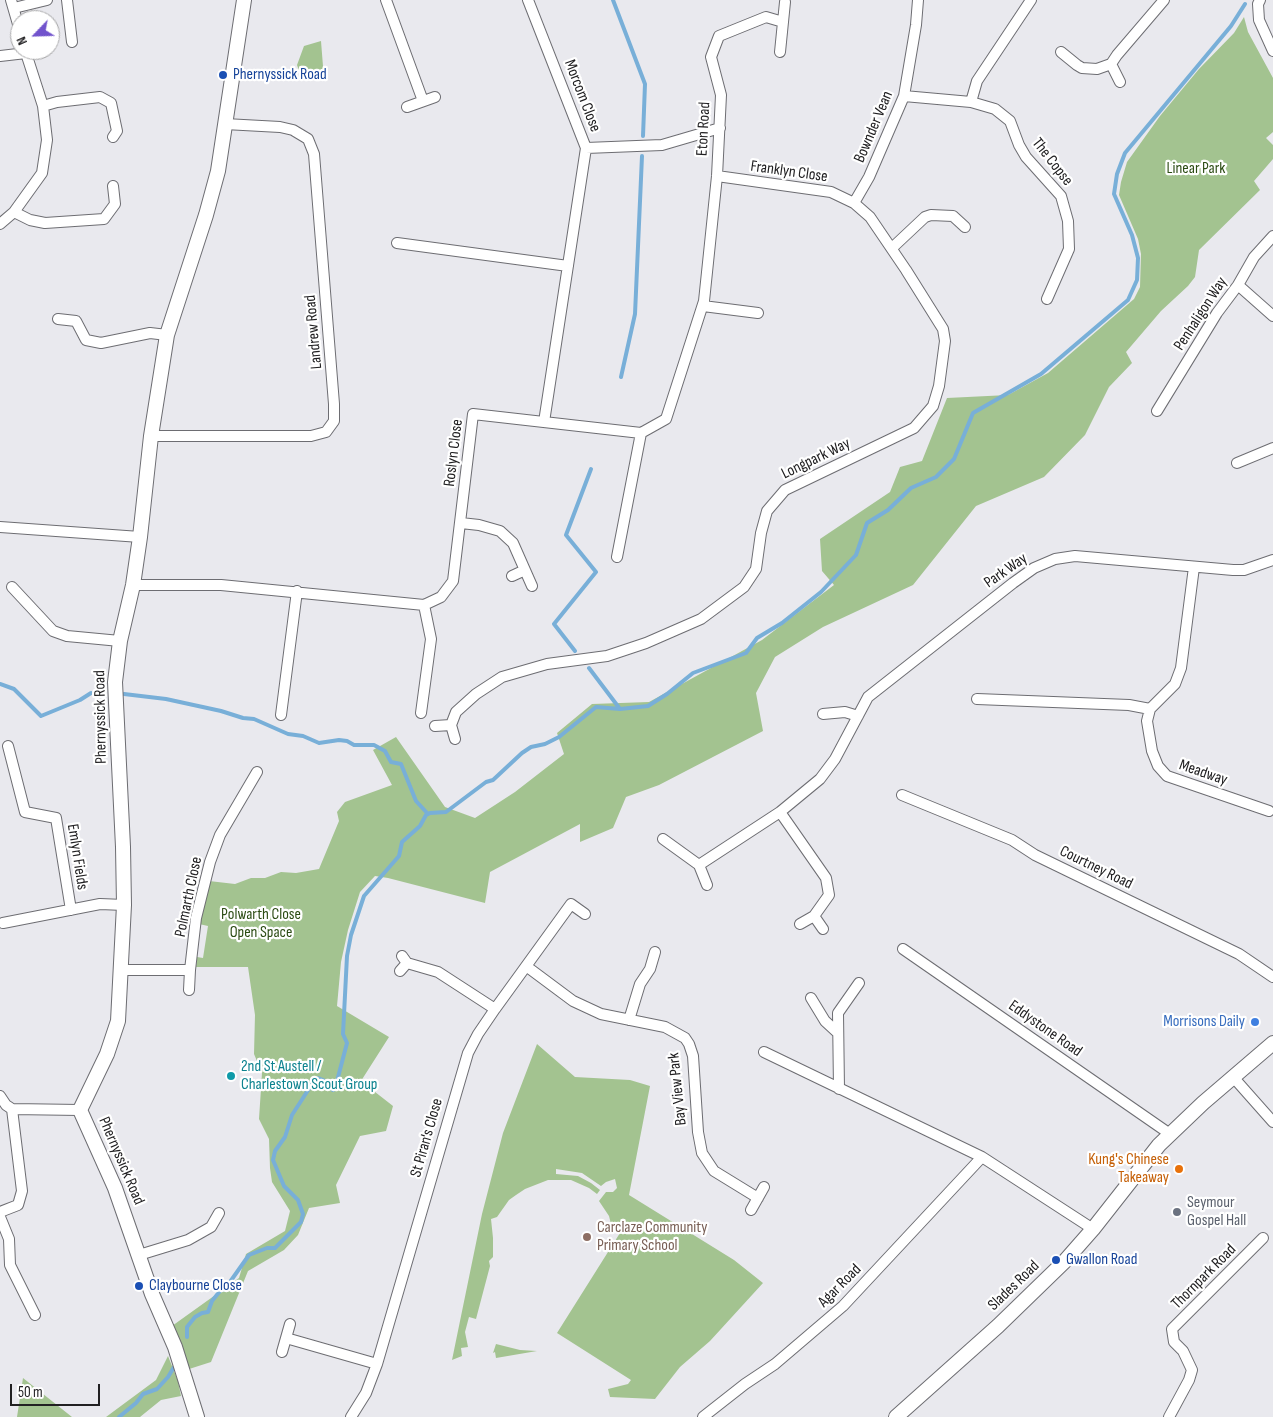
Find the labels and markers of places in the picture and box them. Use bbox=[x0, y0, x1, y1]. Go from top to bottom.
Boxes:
place label: Phernyssick Road bbox=[233, 65, 327, 85]
marker: Phernyssick Road bbox=[217, 69, 229, 81]
place label: Morrisons Daily bbox=[1163, 1012, 1245, 1032]
marker: Morrisons Daily bbox=[1249, 1016, 1261, 1028]
place label: 2nd St Austell / Charlestown Scout Group bbox=[241, 1057, 377, 1095]
marker: 2nd St Austell / Charlestown Scout Group bbox=[225, 1070, 237, 1082]
place label: Kung's Chinese Takeaway bbox=[1088, 1150, 1169, 1188]
marker: Kung's Chinese Takeaway bbox=[1173, 1163, 1185, 1175]
place label: Seymour Gospel Hall bbox=[1187, 1193, 1246, 1231]
marker: Seymour Gospel Hall bbox=[1171, 1206, 1183, 1218]
place label: Carclaze Community Primary School bbox=[597, 1218, 707, 1256]
marker: Carclaze Community Primary School bbox=[581, 1231, 593, 1243]
place label: Gwallon Road bbox=[1066, 1250, 1137, 1270]
marker: Gwallon Road bbox=[1050, 1254, 1062, 1266]
place label: Claybourne Close bbox=[149, 1276, 242, 1296]
marker: Claybourne Close bbox=[133, 1280, 145, 1292]

